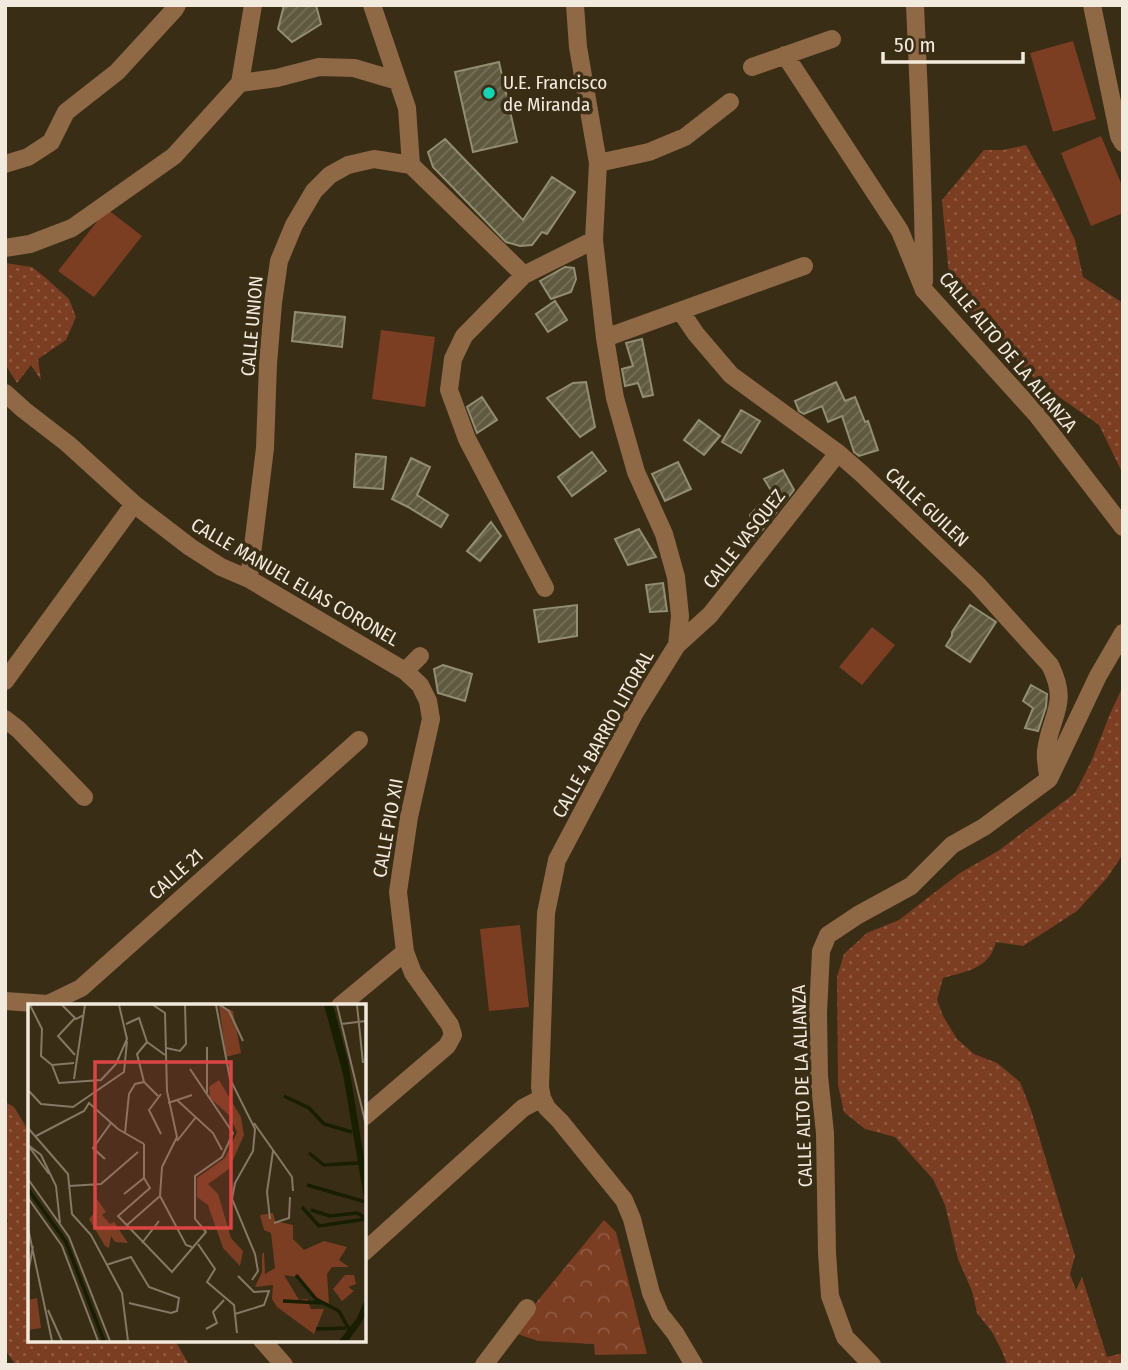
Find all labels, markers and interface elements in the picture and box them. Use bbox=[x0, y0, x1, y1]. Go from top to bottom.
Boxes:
scale bar bbox=[883, 21, 1023, 65]
text: 50 m bbox=[894, 32, 936, 58]
place label: U.E. Francisco de Miranda bbox=[503, 71, 607, 116]
marker: U.E. Francisco de Miranda bbox=[481, 85, 497, 101]
street label: CALLE ALTO DE LA ALIANZA bbox=[934, 267, 1082, 437]
street label: CALLE UNION bbox=[236, 275, 268, 377]
street label: CALLE GUILEN bbox=[880, 463, 974, 551]
street label: CALLE VASQUEZ bbox=[698, 485, 790, 593]
street label: CALLE MANUEL ELIAS CORONEL bbox=[187, 513, 404, 651]
street label: CALLE 4 BARRIO LITORAL bbox=[547, 646, 659, 822]
street label: CALLE PIO XII bbox=[368, 777, 408, 879]
street label: CALLE 21 bbox=[144, 844, 208, 904]
street label: CALLE ALTO DE LA ALIANZA bbox=[787, 984, 817, 1188]
inset map bbox=[28, 1004, 366, 1342]

